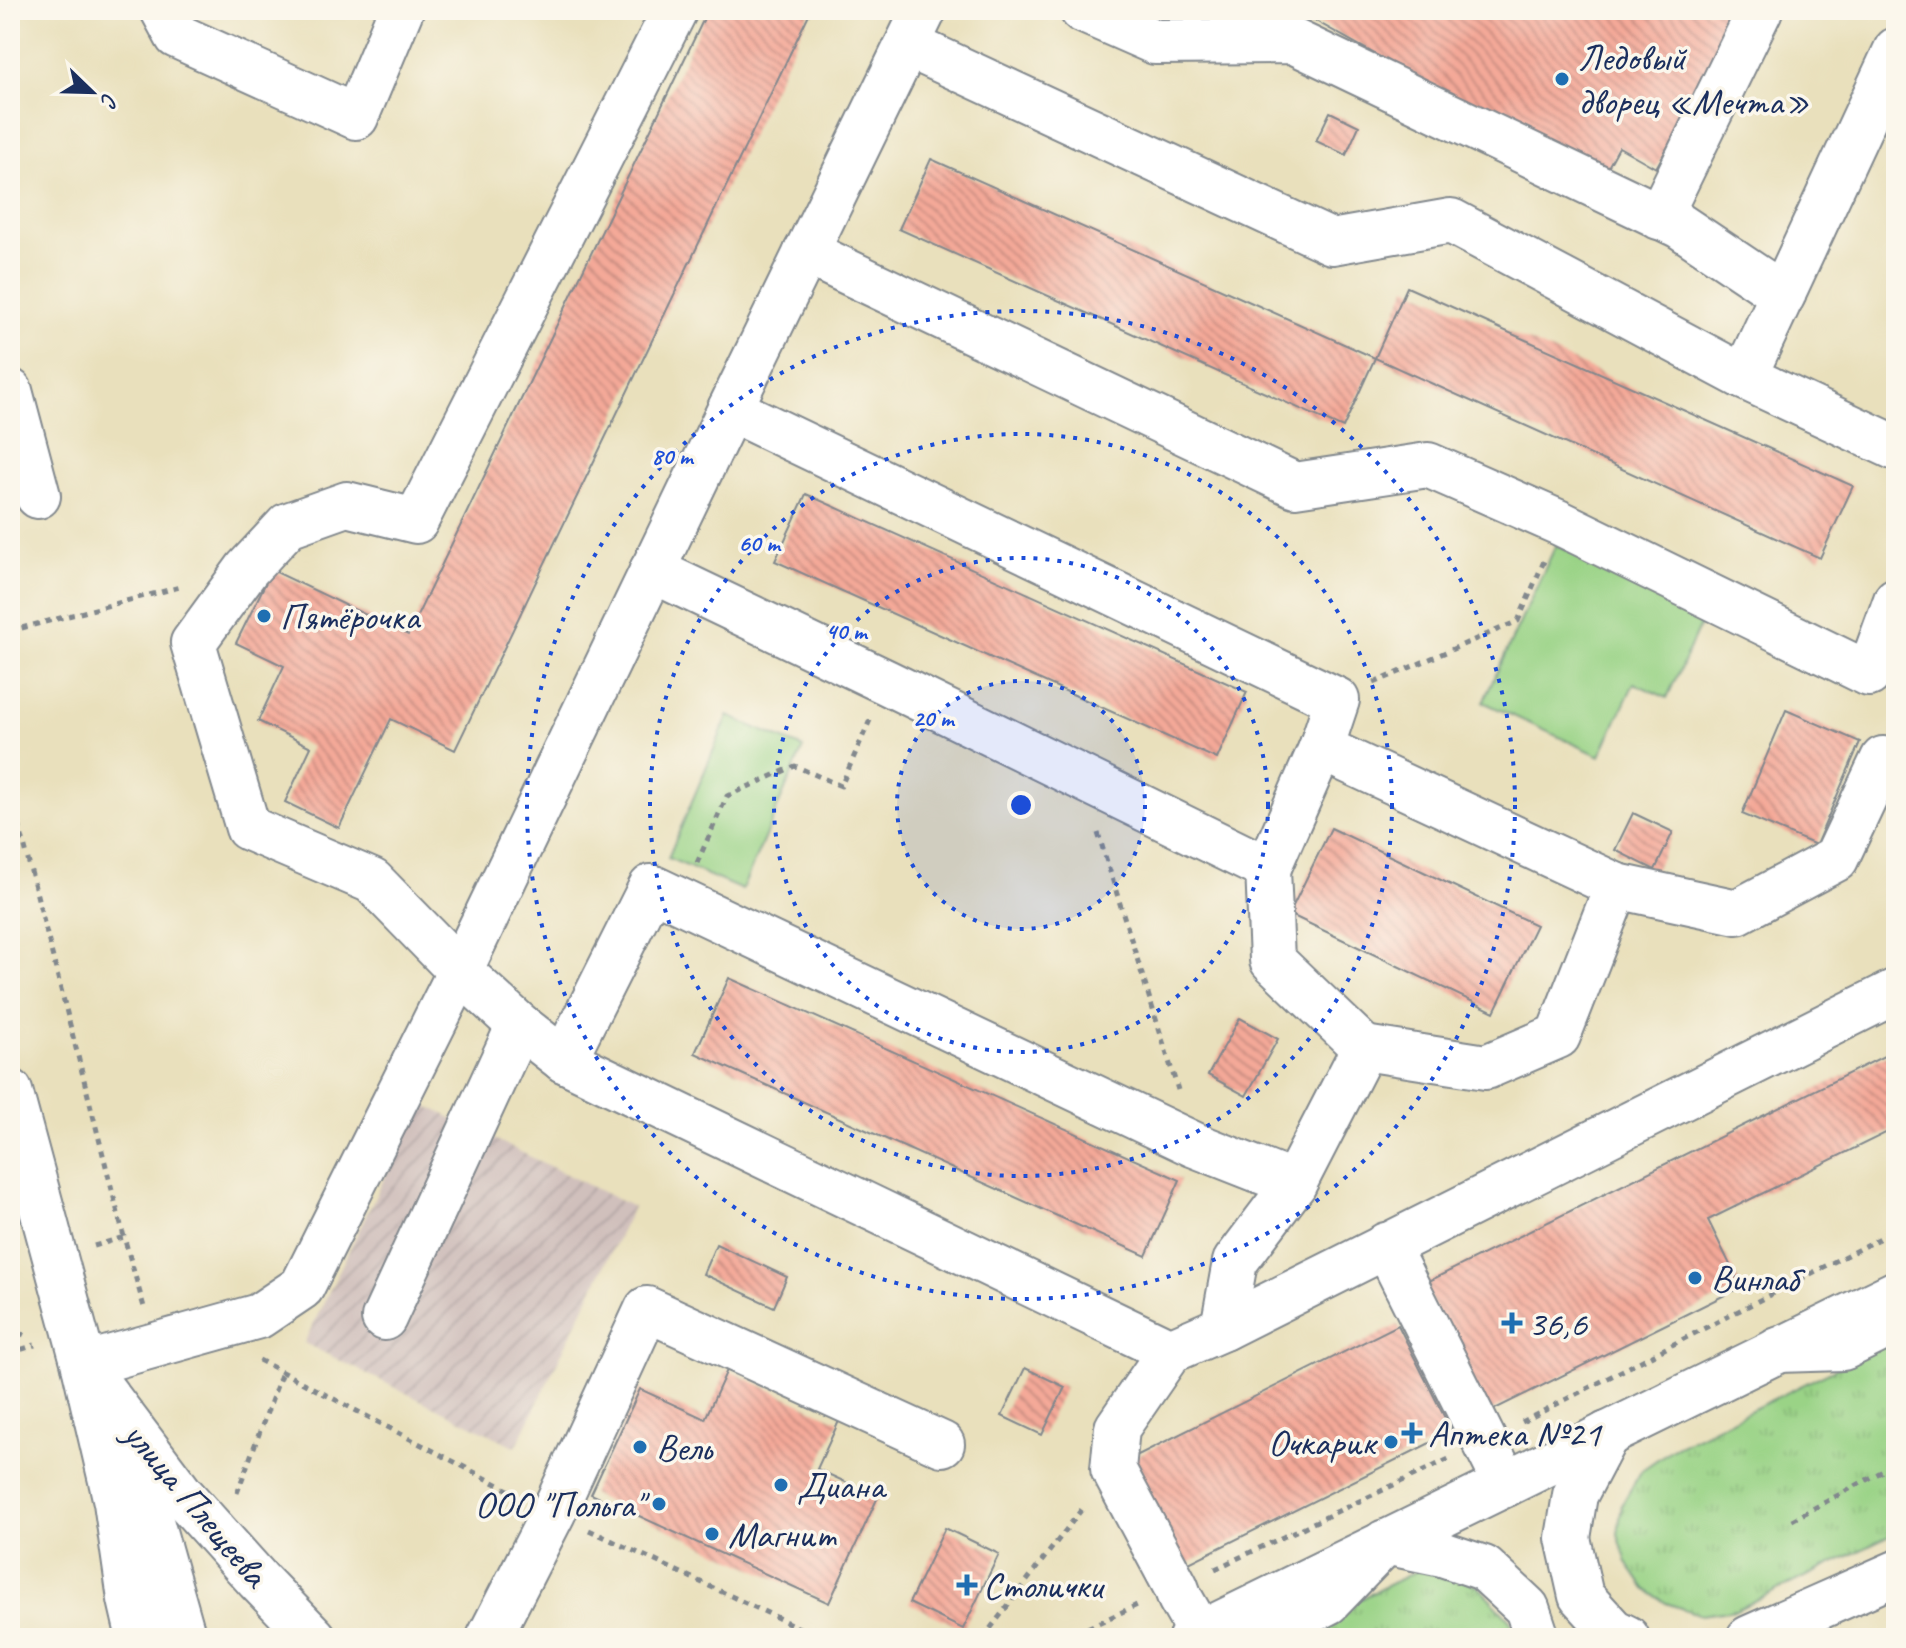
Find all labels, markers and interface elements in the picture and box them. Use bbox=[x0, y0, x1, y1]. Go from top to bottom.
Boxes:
place label: Ледовый дворец «Мечта» bbox=[1578, 34, 1810, 125]
north arrow bbox=[52, 52, 132, 132]
marker: Ледовый дворец «Мечта» bbox=[1553, 70, 1571, 88]
text: С bbox=[93, 89, 124, 113]
text: 80 m bbox=[651, 441, 695, 471]
text: 60 m bbox=[738, 528, 782, 558]
place label: Пятёрочка bbox=[280, 593, 422, 640]
marker: Пятёрочка bbox=[255, 607, 273, 625]
text: 40 m bbox=[825, 616, 869, 646]
text: 20 m bbox=[912, 703, 956, 733]
centre of rings bbox=[1007, 791, 1035, 819]
place label: Винлаб bbox=[1711, 1255, 1806, 1302]
marker: Винлаб bbox=[1686, 1269, 1704, 1287]
place label: 36,6 bbox=[1528, 1300, 1589, 1347]
marker: 36,6 bbox=[1503, 1314, 1521, 1332]
street label: улица Плещеева bbox=[112, 1410, 280, 1598]
place label: Аптека №21 bbox=[1428, 1410, 1603, 1457]
place label: Очкарик bbox=[1268, 1419, 1379, 1466]
place label: Вель bbox=[656, 1424, 714, 1471]
marker: Аптека №21 bbox=[1403, 1424, 1421, 1442]
marker: Очкарик bbox=[1382, 1433, 1400, 1451]
marker: Вель bbox=[631, 1438, 649, 1456]
place label: Диана bbox=[797, 1462, 888, 1509]
marker: Диана bbox=[772, 1476, 790, 1494]
place label: ООО "Польга" bbox=[475, 1481, 650, 1528]
marker: ООО "Польга" bbox=[650, 1495, 668, 1513]
place label: Магнит bbox=[728, 1511, 838, 1558]
marker: Магнит bbox=[703, 1525, 721, 1543]
place label: Столички bbox=[983, 1562, 1106, 1609]
marker: Столички bbox=[958, 1576, 976, 1594]

